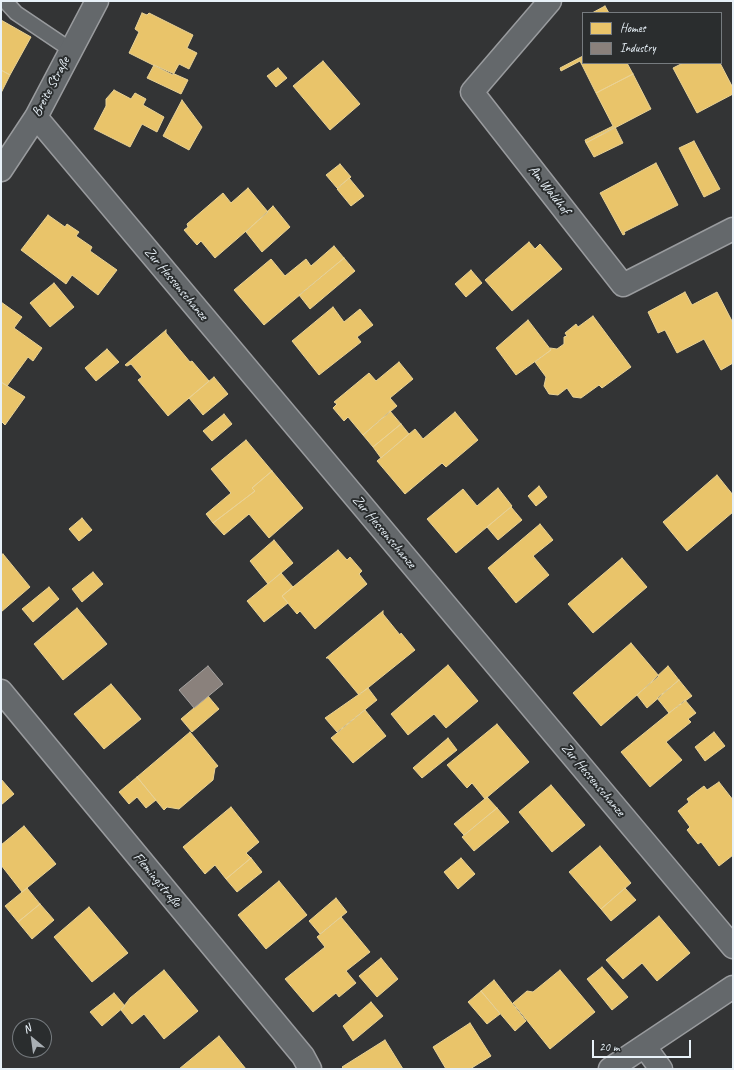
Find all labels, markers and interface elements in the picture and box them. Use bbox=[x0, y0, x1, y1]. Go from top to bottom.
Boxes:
legend bbox=[582, 12, 722, 64]
text: Homes bbox=[620, 20, 646, 36]
text: Industry bbox=[620, 40, 656, 56]
street label: Breite Straße bbox=[28, 54, 74, 120]
street label: Am Waldhof bbox=[525, 162, 573, 218]
street label: Zur Hessenschanze bbox=[141, 244, 211, 324]
street label: Zur Hessenschanze bbox=[349, 492, 419, 572]
street label: Zur Hessenschanze bbox=[558, 740, 628, 820]
street label: Flemingstraße bbox=[129, 849, 185, 911]
north arrow bbox=[12, 1018, 52, 1058]
text: N bbox=[20, 1021, 33, 1036]
scale bar bbox=[594, 1032, 693, 1058]
text: 20 m bbox=[599, 1039, 619, 1055]

